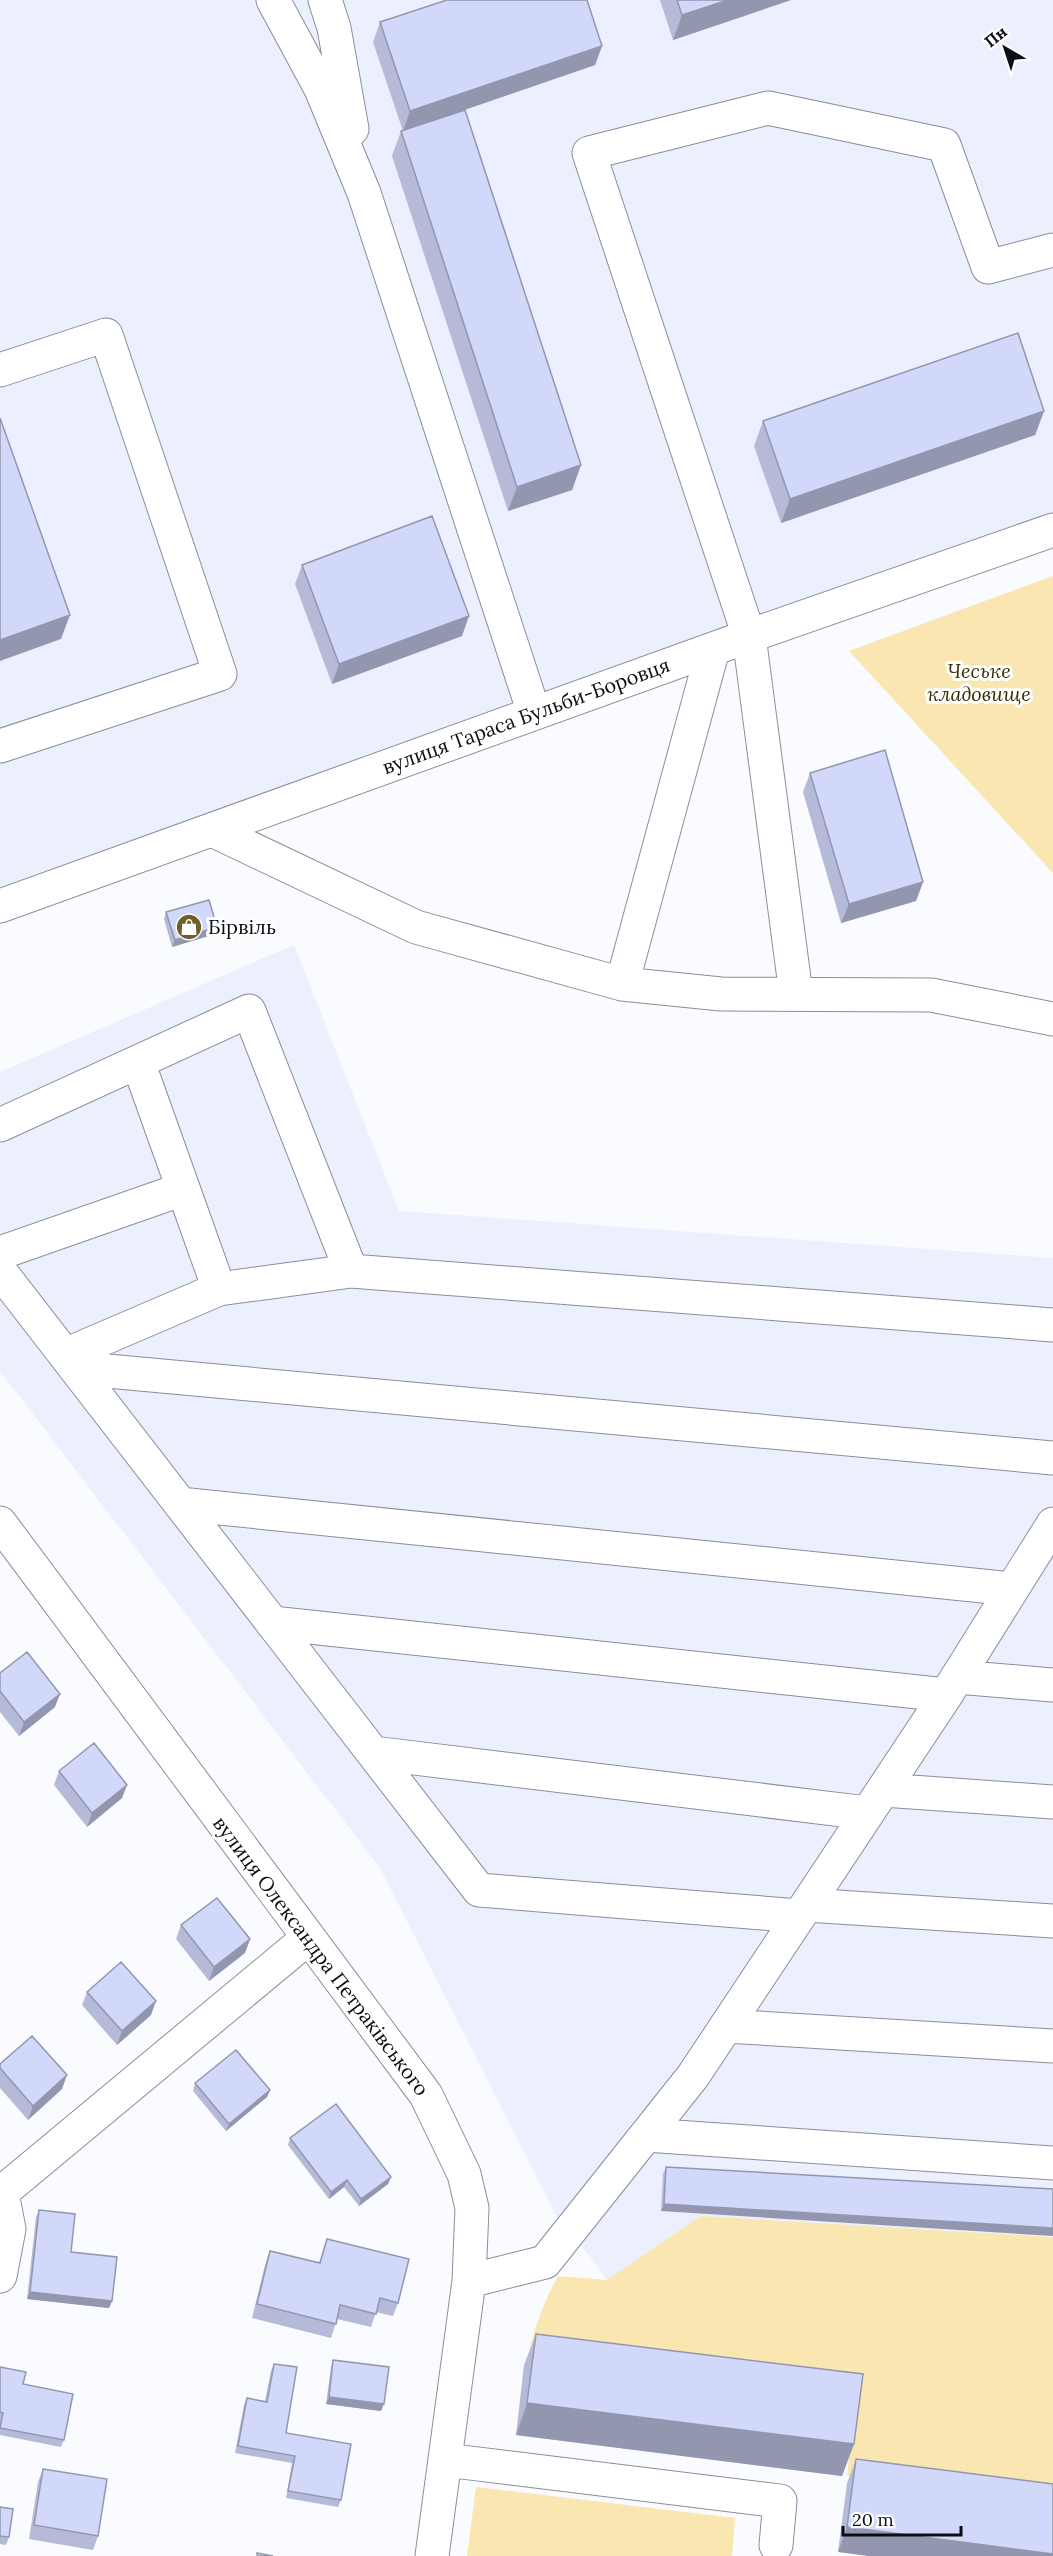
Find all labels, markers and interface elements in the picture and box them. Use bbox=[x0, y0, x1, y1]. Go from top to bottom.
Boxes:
north arrow bbox=[975, 18, 1035, 78]
text: Пн bbox=[980, 21, 1011, 51]
street label: вулиця Тараса Бульби-Боровця bbox=[379, 652, 673, 779]
park label: Чеське кладовище bbox=[927, 658, 1031, 706]
shop icon: Бірвіль bbox=[174, 912, 204, 942]
place label: Бірвіль bbox=[208, 914, 276, 939]
street label: вулиця Олександра Петраківського bbox=[208, 1811, 435, 2100]
scale bar bbox=[843, 2499, 962, 2537]
text: 20 m bbox=[852, 2508, 894, 2531]

